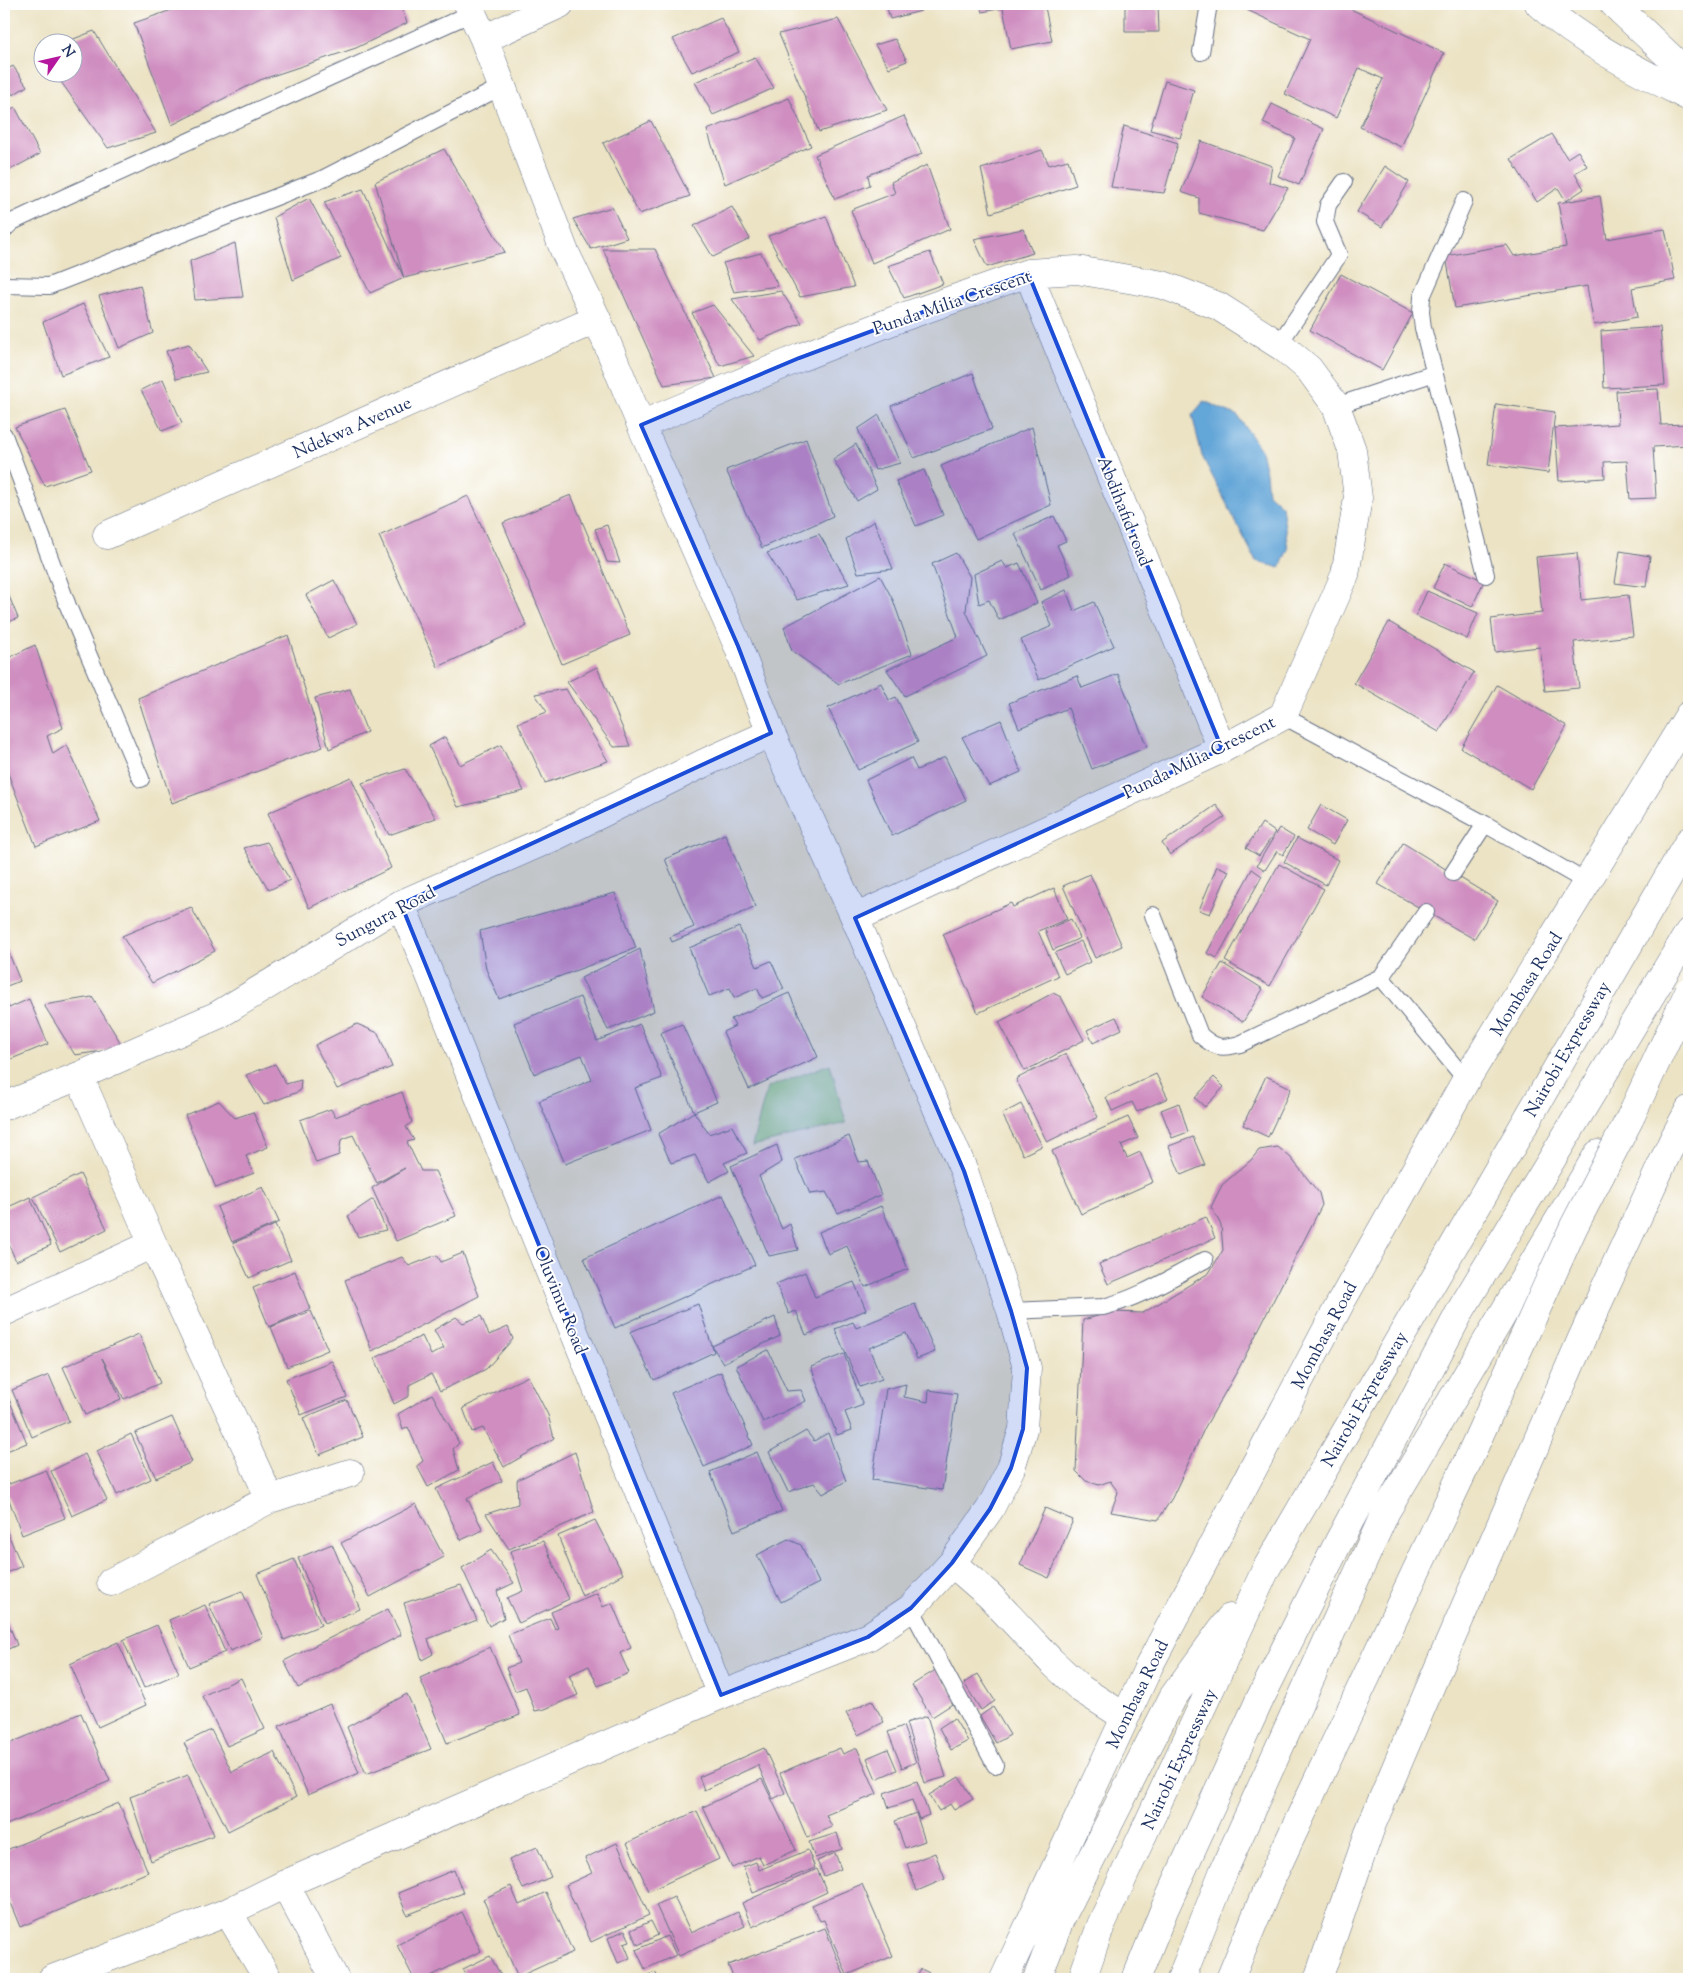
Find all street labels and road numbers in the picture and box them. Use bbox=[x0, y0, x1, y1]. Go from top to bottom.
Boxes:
street label: Punda Milia Crescent bbox=[870, 264, 1036, 343]
street label: Ndekwa Avenue bbox=[289, 391, 416, 467]
street label: Abdihafid road bbox=[1089, 453, 1157, 571]
street label: Punda Milia Crescent bbox=[1119, 711, 1280, 807]
street label: Sungura Road bbox=[331, 880, 441, 955]
street label: Mombasa Road bbox=[1485, 928, 1570, 1042]
street label: Nairobi Expressway bbox=[1519, 977, 1618, 1123]
street label: Oluvimu Road bbox=[526, 1243, 593, 1359]
street label: Mombasa Road bbox=[1286, 1277, 1365, 1394]
street label: Nairobi Expressway bbox=[1316, 1327, 1415, 1473]
street label: Mombasa Road bbox=[1101, 1636, 1176, 1754]
street label: Nairobi Expressway bbox=[1137, 1685, 1225, 1835]

